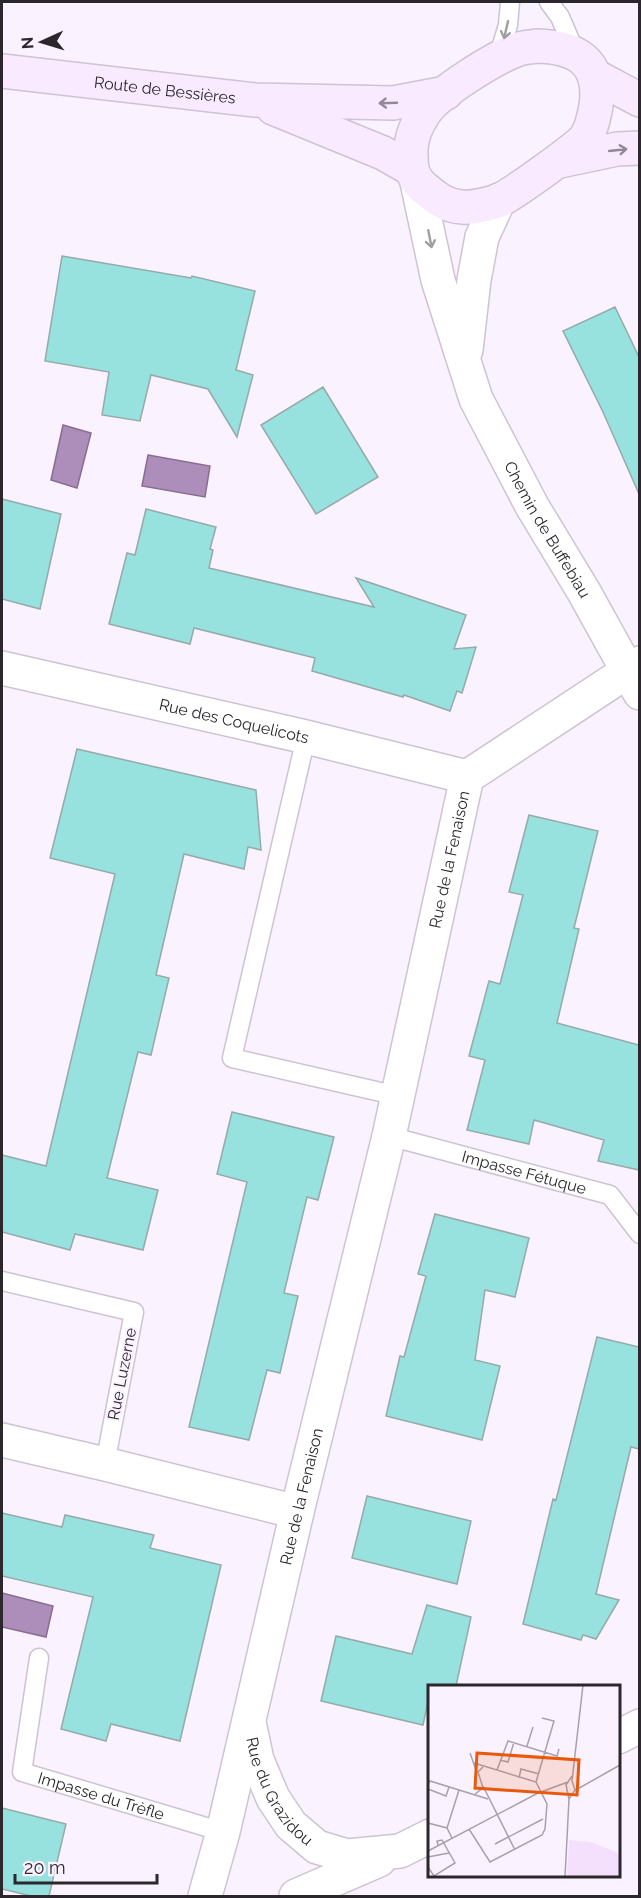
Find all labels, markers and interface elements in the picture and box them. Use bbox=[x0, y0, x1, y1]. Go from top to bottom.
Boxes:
north arrow bbox=[12, 12, 72, 72]
one-way arrow bbox=[500, 20, 512, 39]
text: N bbox=[18, 36, 37, 50]
street label: Route de Bessières bbox=[93, 72, 237, 107]
one-way arrow bbox=[379, 97, 399, 108]
one-way arrow bbox=[608, 144, 627, 155]
one-way arrow bbox=[425, 228, 436, 248]
street label: Chemin de Buffebiau bbox=[501, 458, 595, 601]
street label: Rue des Coquelicots bbox=[157, 694, 311, 747]
street label: Rue de la Fenaison bbox=[425, 789, 473, 930]
street label: Impasse Fétuque bbox=[460, 1146, 589, 1198]
street label: Rue Luzerne bbox=[104, 1326, 140, 1422]
street label: Rue de la Fenaison bbox=[276, 1426, 327, 1567]
inset map bbox=[428, 1685, 620, 1877]
street label: Rue du Grazidou bbox=[243, 1735, 317, 1849]
street label: Impasse du Trèfle bbox=[36, 1768, 167, 1824]
scale bar bbox=[15, 1847, 158, 1885]
text: 20 m bbox=[24, 1857, 66, 1878]

